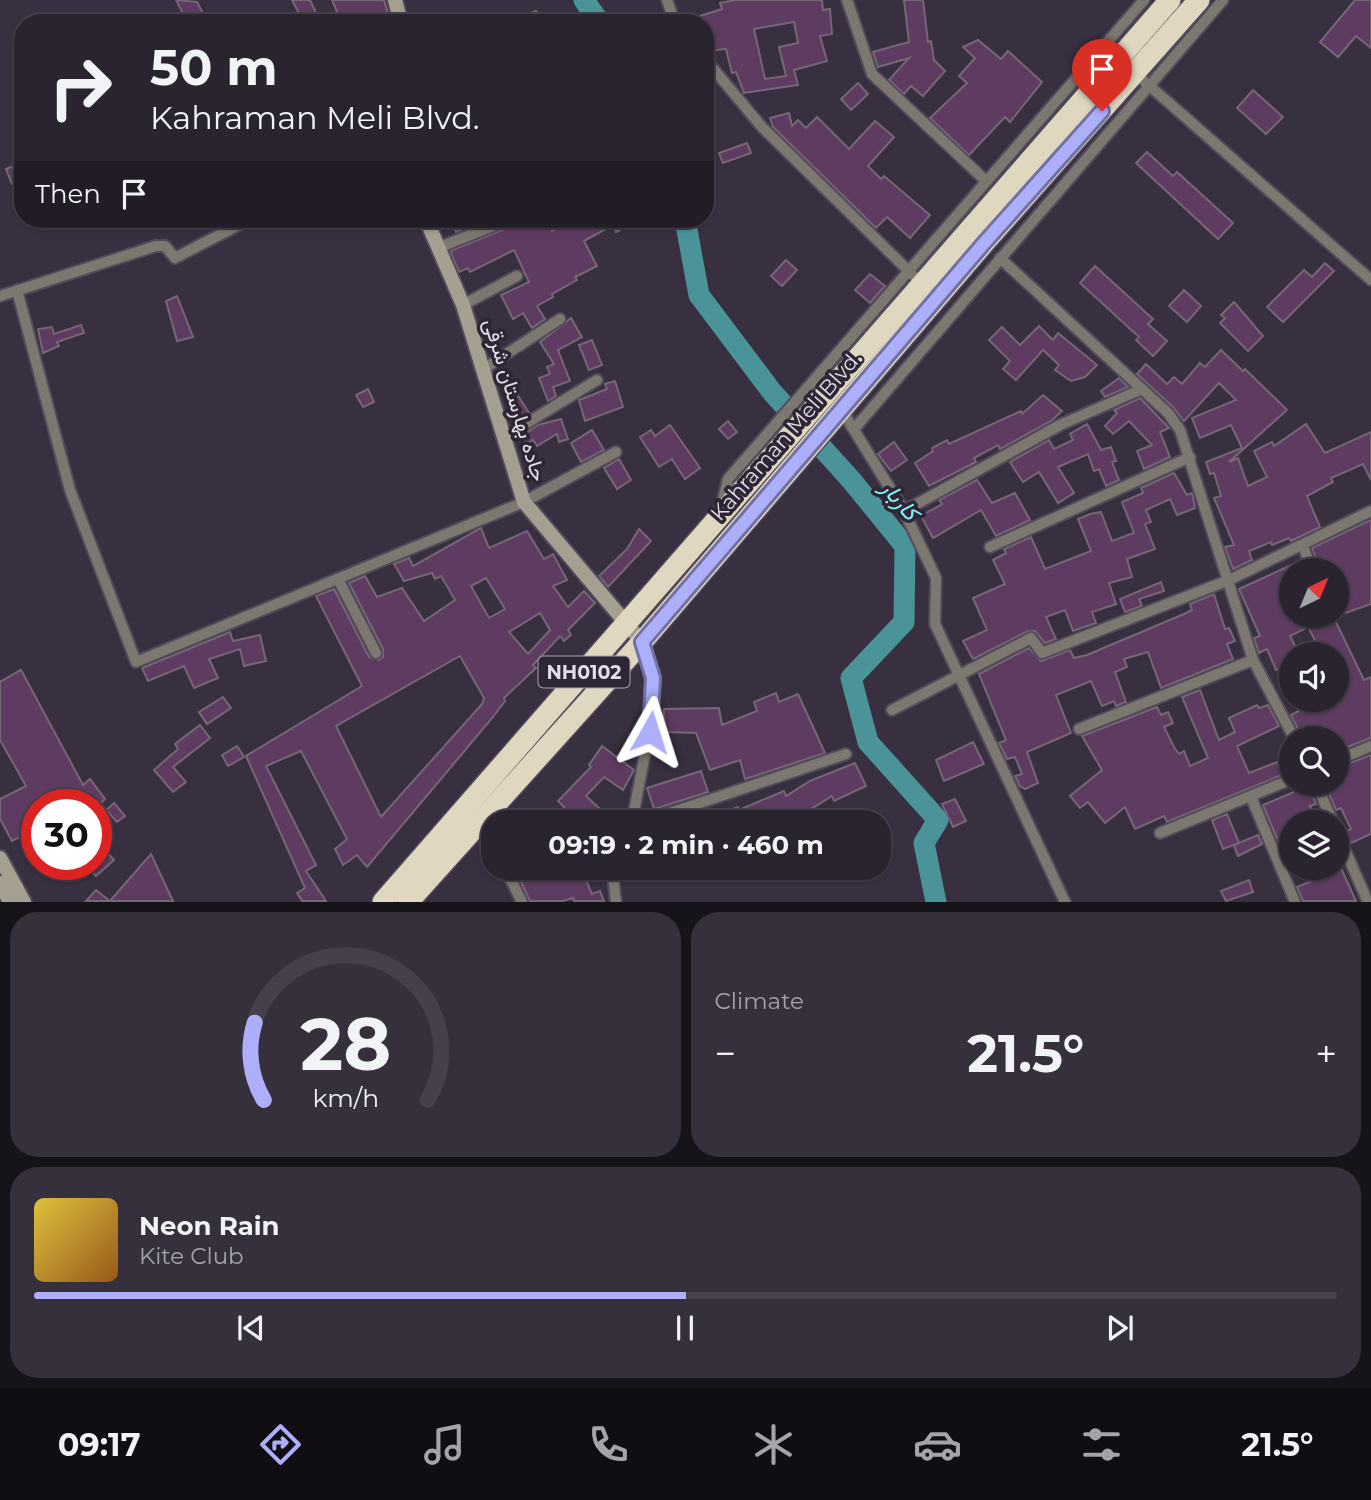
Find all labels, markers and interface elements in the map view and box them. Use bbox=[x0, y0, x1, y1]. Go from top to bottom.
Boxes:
text: 50 m bbox=[150, 38, 278, 97]
pin bbox=[1072, 39, 1132, 111]
icon: right bbox=[35, 42, 126, 133]
icon: arrive bbox=[1083, 50, 1121, 88]
text: Kahraman Meli Blvd. bbox=[150, 98, 480, 137]
icon: arrive bbox=[115, 175, 153, 213]
text: Then bbox=[35, 178, 101, 210]
street label: جاده بهارستان شرقی bbox=[478, 315, 552, 485]
street label: Kahraman Meli Blvd. bbox=[705, 346, 866, 526]
water label: کاربار bbox=[873, 473, 928, 529]
north arrow bbox=[1279, 558, 1349, 628]
map controls bbox=[1279, 558, 1349, 880]
button: sound bbox=[1279, 642, 1349, 712]
road number: NH0102 bbox=[538, 656, 630, 688]
position arrow bbox=[613, 695, 687, 769]
button: search bbox=[1279, 726, 1349, 796]
speed limit sign: 30 bbox=[21, 789, 112, 880]
button: layers bbox=[1279, 810, 1349, 880]
text: 09:19 · 2 min · 460 m bbox=[548, 829, 824, 861]
text: Climate bbox=[715, 987, 804, 1015]
text: 28 bbox=[300, 1001, 391, 1089]
text: 21.5° bbox=[967, 1022, 1084, 1085]
text: − bbox=[715, 1030, 736, 1077]
text: + bbox=[1315, 1030, 1337, 1077]
text: km/h bbox=[312, 1083, 379, 1113]
text: Neon Rain bbox=[139, 1210, 280, 1242]
text: Kite Club bbox=[139, 1242, 244, 1270]
icon: previous bbox=[232, 1309, 270, 1347]
icon: pause bbox=[666, 1309, 704, 1347]
icon: next bbox=[1101, 1309, 1139, 1347]
icon: directions bbox=[256, 1420, 305, 1469]
icon: music bbox=[420, 1420, 469, 1469]
icon: phone bbox=[584, 1420, 633, 1469]
icon: climate bbox=[749, 1420, 798, 1469]
icon: car bbox=[913, 1420, 962, 1469]
icon: filters bbox=[1077, 1420, 1126, 1469]
text: 09:17 bbox=[58, 1425, 141, 1464]
text: 21.5° bbox=[1241, 1425, 1313, 1464]

